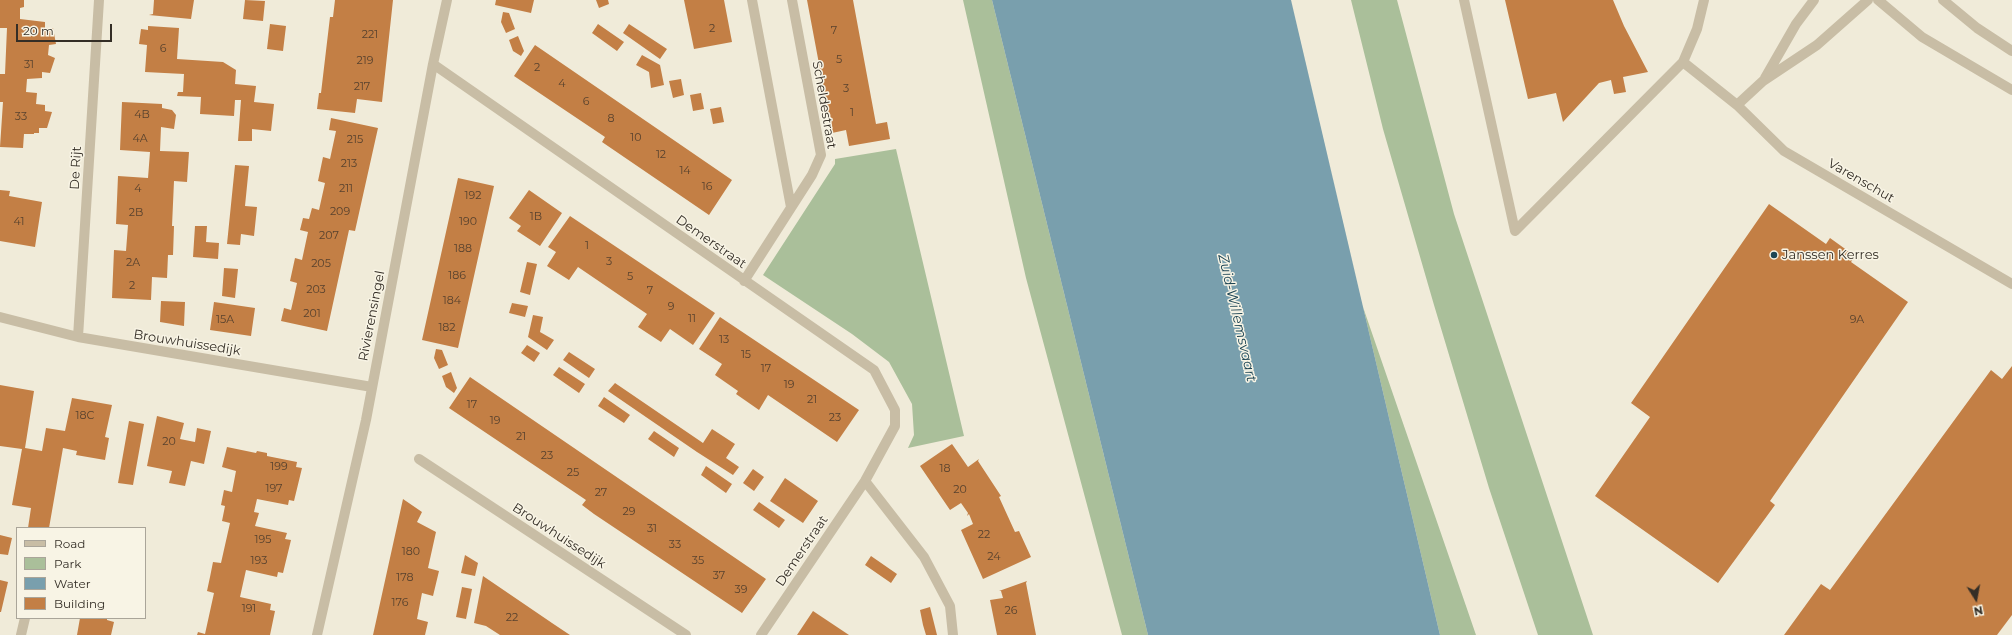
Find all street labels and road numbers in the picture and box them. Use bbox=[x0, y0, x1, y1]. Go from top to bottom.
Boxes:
street label: Scheldestraat bbox=[809, 60, 839, 150]
street label: De Rijt bbox=[67, 146, 85, 190]
street label: Varenschut bbox=[1825, 156, 1897, 206]
street label: Demerstraat bbox=[673, 212, 749, 272]
street label: Rivierensingel bbox=[356, 269, 388, 363]
street label: Brouwhuissedijk bbox=[132, 327, 242, 359]
street label: Brouwhuissedijk bbox=[509, 500, 609, 572]
street label: Demerstraat bbox=[773, 513, 831, 589]

